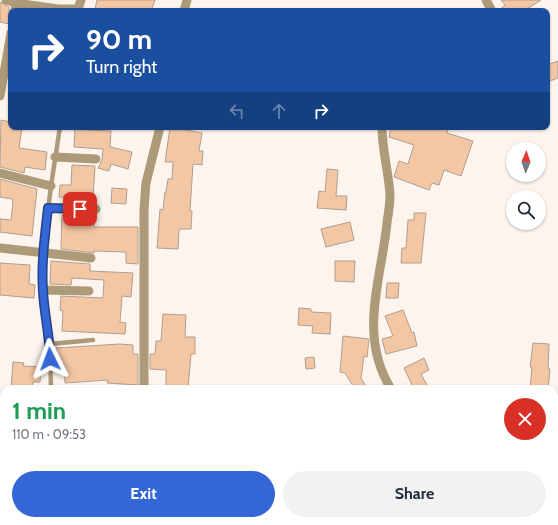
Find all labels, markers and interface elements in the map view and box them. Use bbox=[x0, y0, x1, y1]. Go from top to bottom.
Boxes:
text: 90 m bbox=[86, 22, 152, 56]
icon: right bbox=[20, 24, 72, 76]
text: Turn right bbox=[86, 56, 157, 78]
icon: left bbox=[226, 100, 248, 122]
icon: ahead bbox=[268, 100, 290, 122]
icon: right bbox=[310, 100, 332, 122]
north arrow bbox=[506, 142, 546, 182]
map controls bbox=[506, 142, 546, 230]
button: search bbox=[506, 190, 546, 230]
pin bbox=[63, 192, 97, 226]
icon: arrive bbox=[69, 198, 91, 220]
position arrow bbox=[29, 338, 71, 380]
text: 1 min bbox=[12, 396, 66, 425]
button: close bbox=[504, 398, 546, 440]
text: 110 m · 09:53 bbox=[12, 426, 86, 442]
button: Exit bbox=[12, 471, 275, 517]
button: Share bbox=[283, 471, 546, 517]

